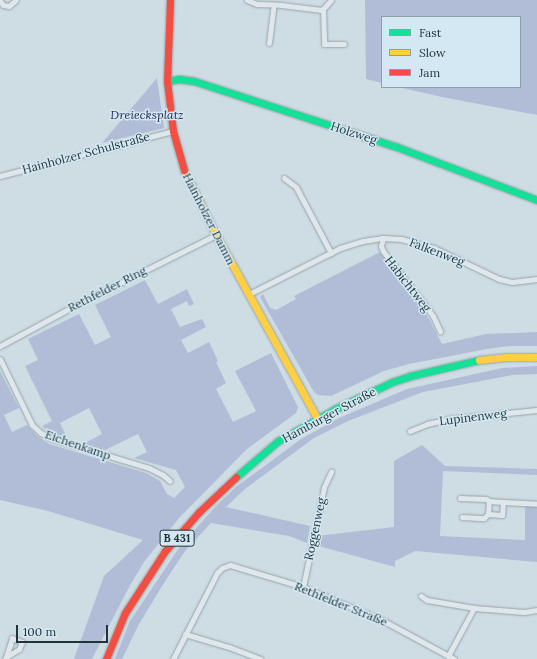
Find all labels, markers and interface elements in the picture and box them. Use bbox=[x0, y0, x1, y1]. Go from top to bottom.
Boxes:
legend bbox=[381, 16, 521, 88]
text: Fast bbox=[419, 25, 442, 40]
text: Slow bbox=[419, 45, 446, 60]
text: Jam bbox=[419, 65, 440, 80]
park label: Dreiecksplatz bbox=[110, 108, 184, 122]
street label: Holzweg bbox=[329, 119, 379, 147]
street label: Hainholzer Schulstraße bbox=[21, 129, 151, 177]
street label: Hainholzer Damm bbox=[180, 171, 238, 267]
street label: Falkenweg bbox=[407, 235, 467, 269]
street label: Habichtweg bbox=[382, 253, 434, 315]
street label: Rethfelder Ring bbox=[65, 263, 149, 315]
street label: Hamburger Straße bbox=[280, 384, 378, 446]
street label: Lupinenweg bbox=[438, 406, 508, 428]
street label: Eichenkamp bbox=[43, 427, 113, 463]
street label: Roggenweg bbox=[301, 496, 329, 562]
road number: B 431 bbox=[159, 529, 195, 547]
street label: Rethfelder Straße bbox=[292, 579, 390, 629]
scale bar bbox=[18, 617, 110, 643]
text: 100 m bbox=[23, 624, 56, 639]

